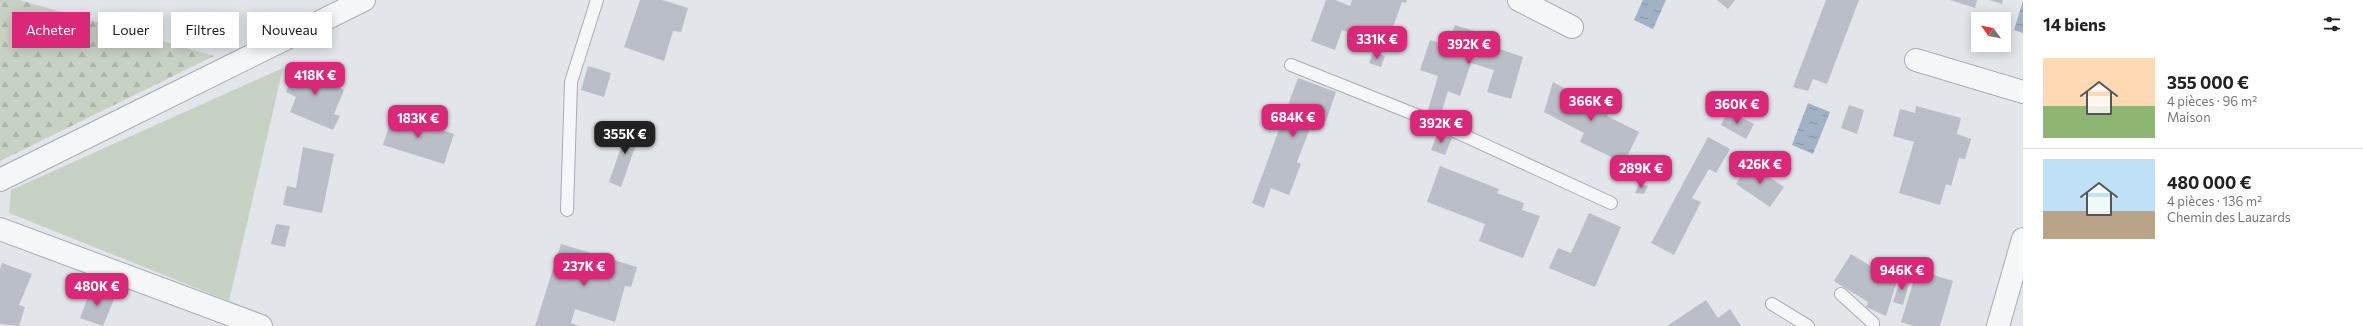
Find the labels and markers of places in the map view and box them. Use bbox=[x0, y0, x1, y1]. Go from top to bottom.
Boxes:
pin: 331K € bbox=[1344, 26, 1410, 60]
pin: 392K € bbox=[1436, 31, 1502, 65]
pin: 418K € bbox=[282, 62, 348, 96]
pin: 366K € bbox=[1558, 88, 1624, 122]
pin: 360K € bbox=[1704, 91, 1770, 125]
pin: 684K € bbox=[1260, 104, 1326, 138]
pin: 183K € bbox=[385, 105, 451, 139]
pin: 392K € bbox=[1408, 110, 1474, 144]
pin: 355K € bbox=[592, 121, 658, 155]
pin: 426K € bbox=[1727, 151, 1793, 185]
pin: 289K € bbox=[1608, 155, 1674, 189]
pin: 237K € bbox=[551, 253, 617, 287]
pin: 946K € bbox=[1869, 257, 1935, 291]
pin: 480K € bbox=[64, 273, 130, 307]

